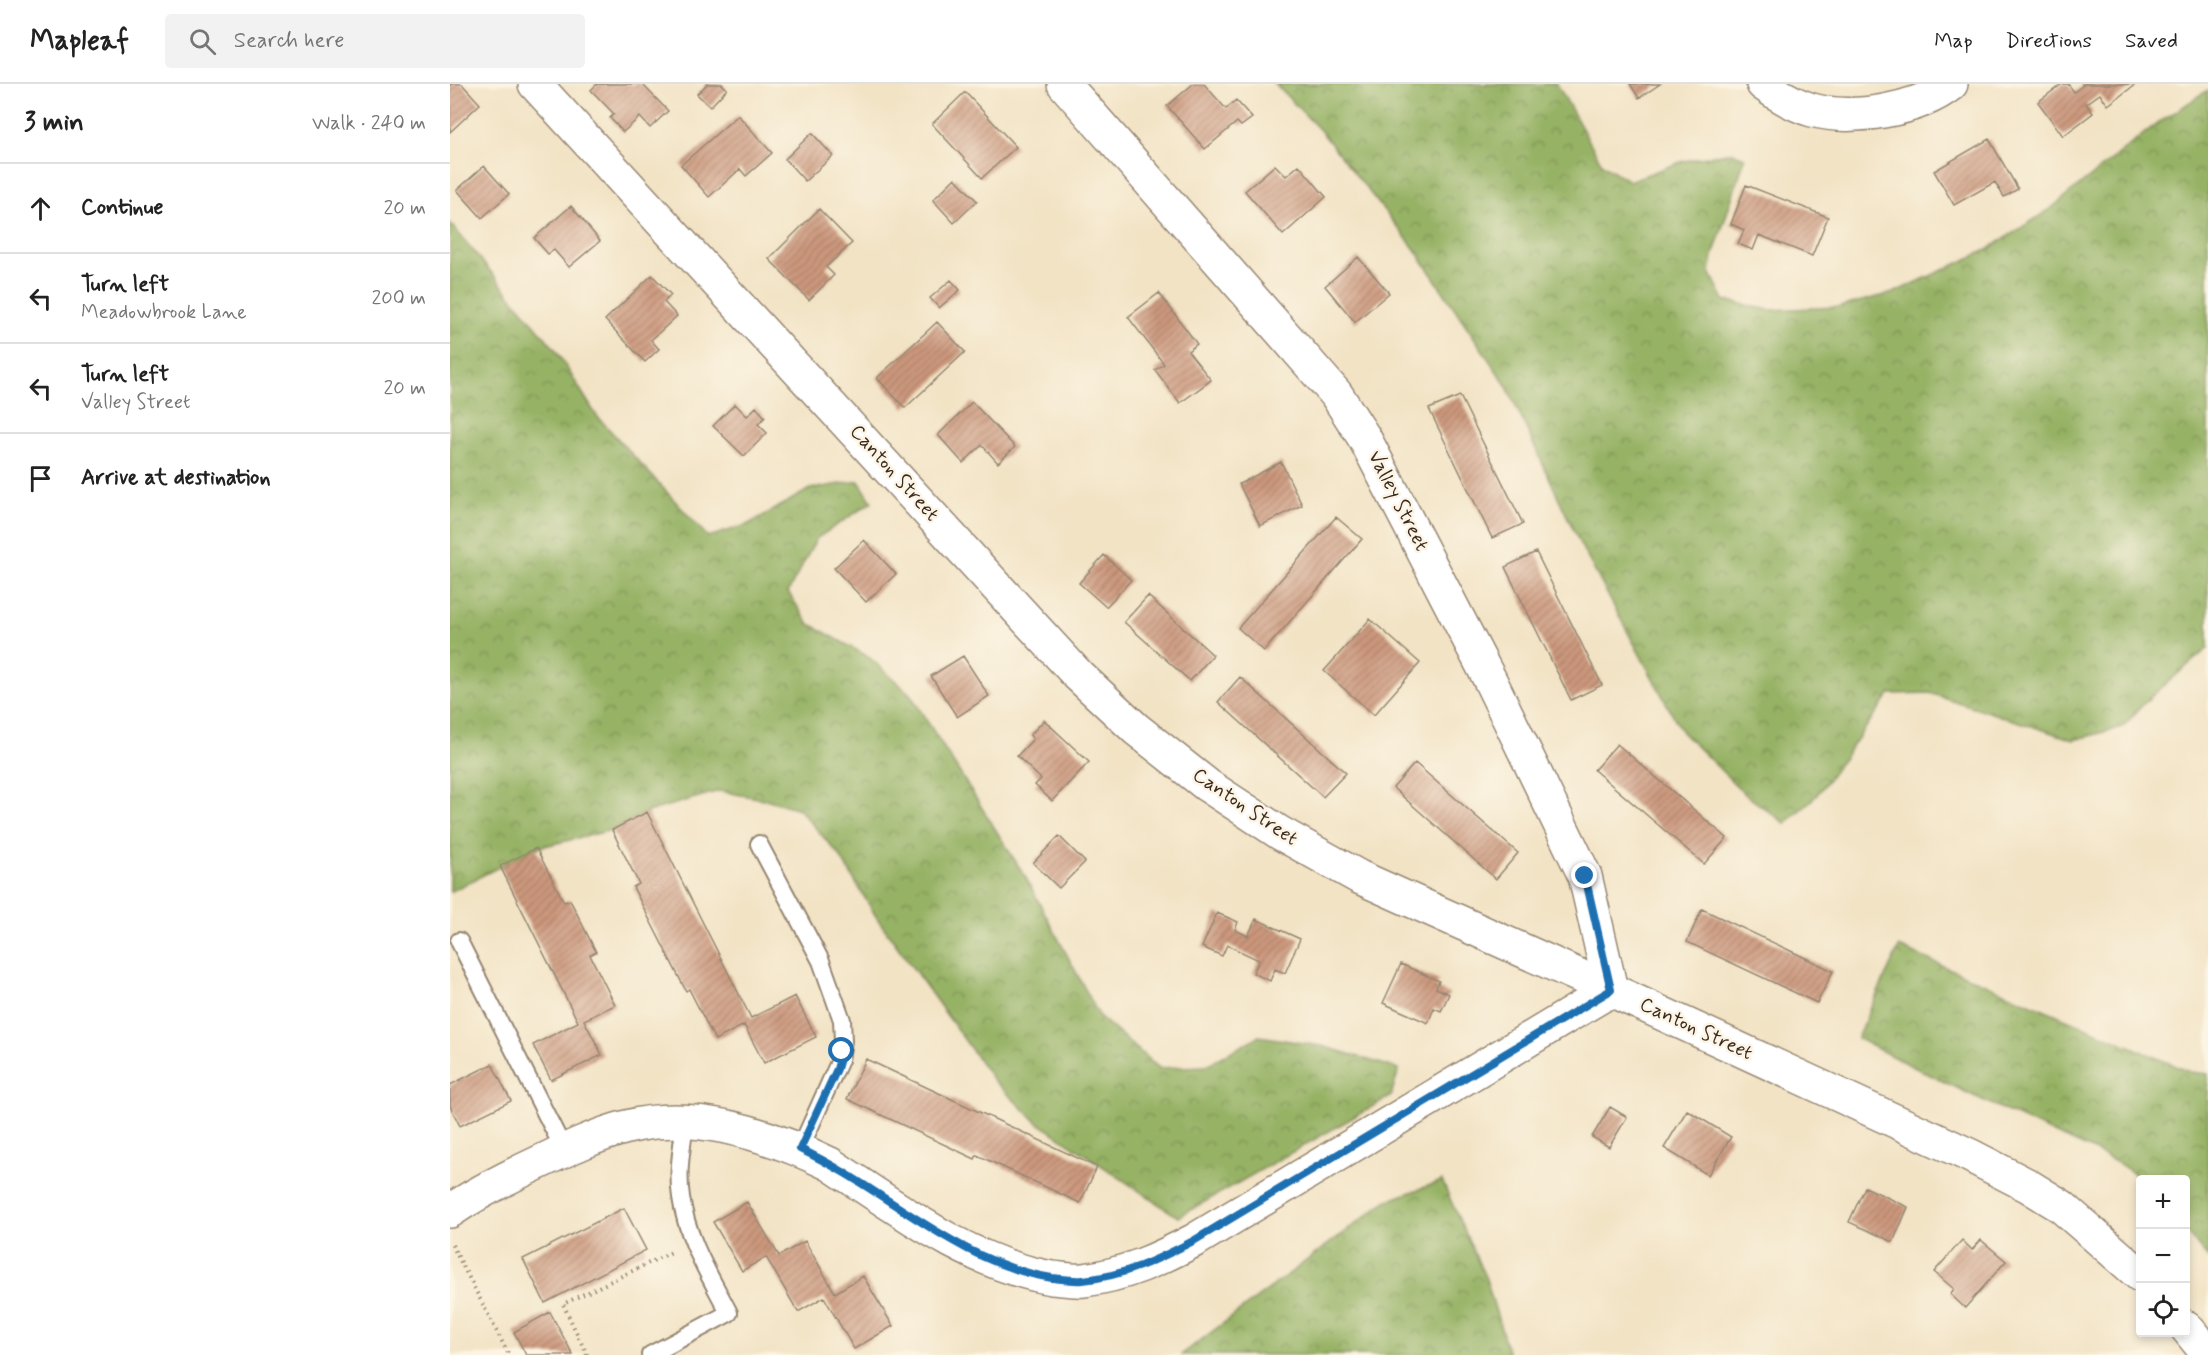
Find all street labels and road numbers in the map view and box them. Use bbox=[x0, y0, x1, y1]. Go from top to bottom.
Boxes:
street label: Canton Street bbox=[843, 419, 945, 527]
street label: Valley Street bbox=[1361, 446, 1435, 556]
street label: Canton Street bbox=[1187, 762, 1303, 852]
street label: Canton Street bbox=[1635, 991, 1757, 1067]

